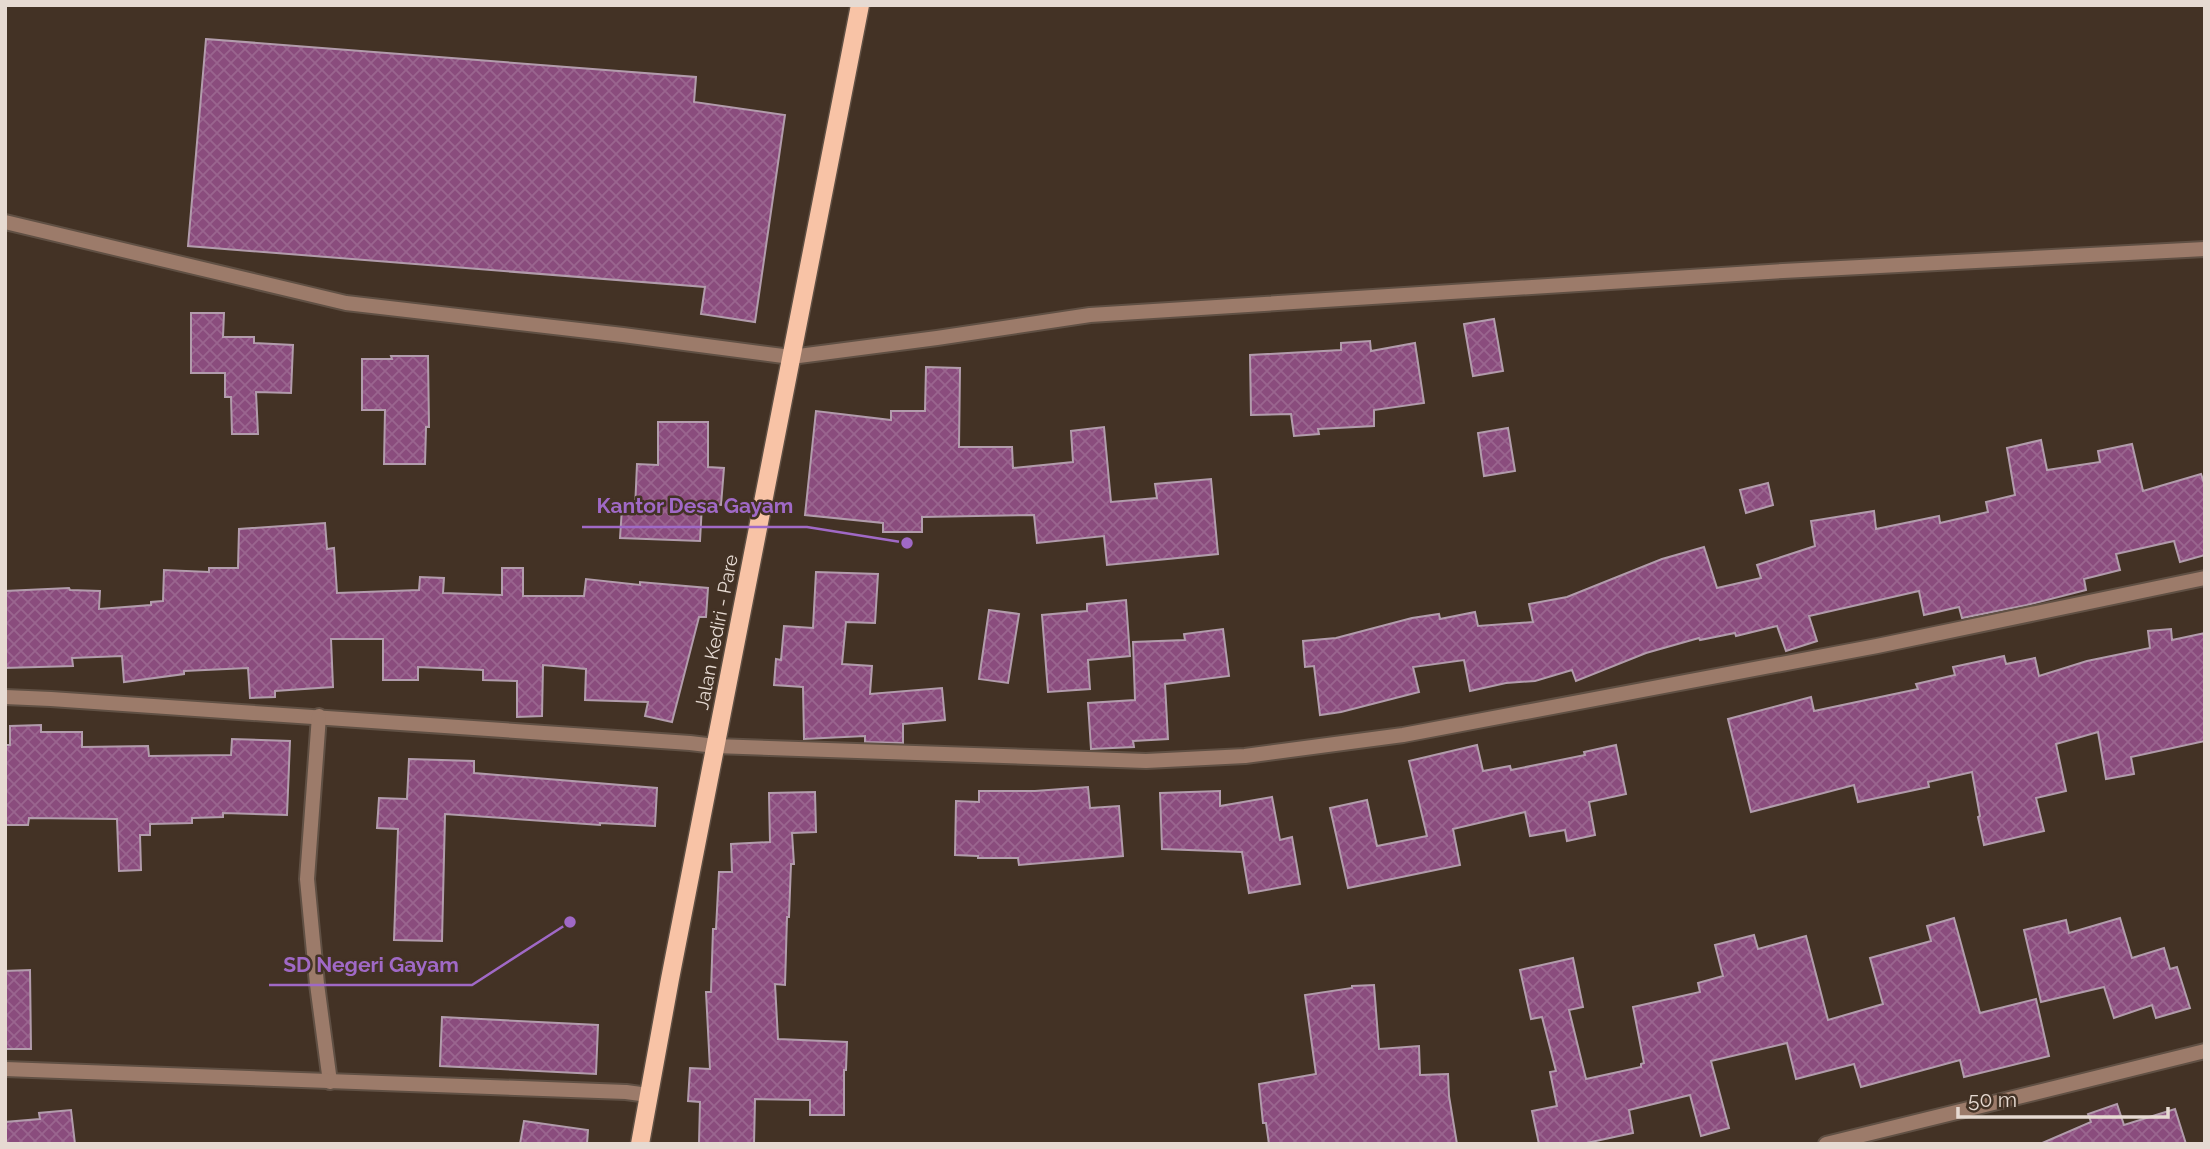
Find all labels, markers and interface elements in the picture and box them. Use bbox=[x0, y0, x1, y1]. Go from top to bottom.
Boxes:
callout: Kantor Desa Gayam bbox=[582, 485, 807, 527]
text: Kantor Desa Gayam bbox=[597, 493, 793, 518]
street label: Jalan Kediri - Pare bbox=[690, 553, 742, 711]
callout: SD Negeri Gayam bbox=[269, 943, 472, 985]
text: SD Negeri Gayam bbox=[283, 952, 459, 977]
scale bar bbox=[1958, 1076, 2168, 1120]
text: 50 m bbox=[1968, 1087, 2017, 1112]

